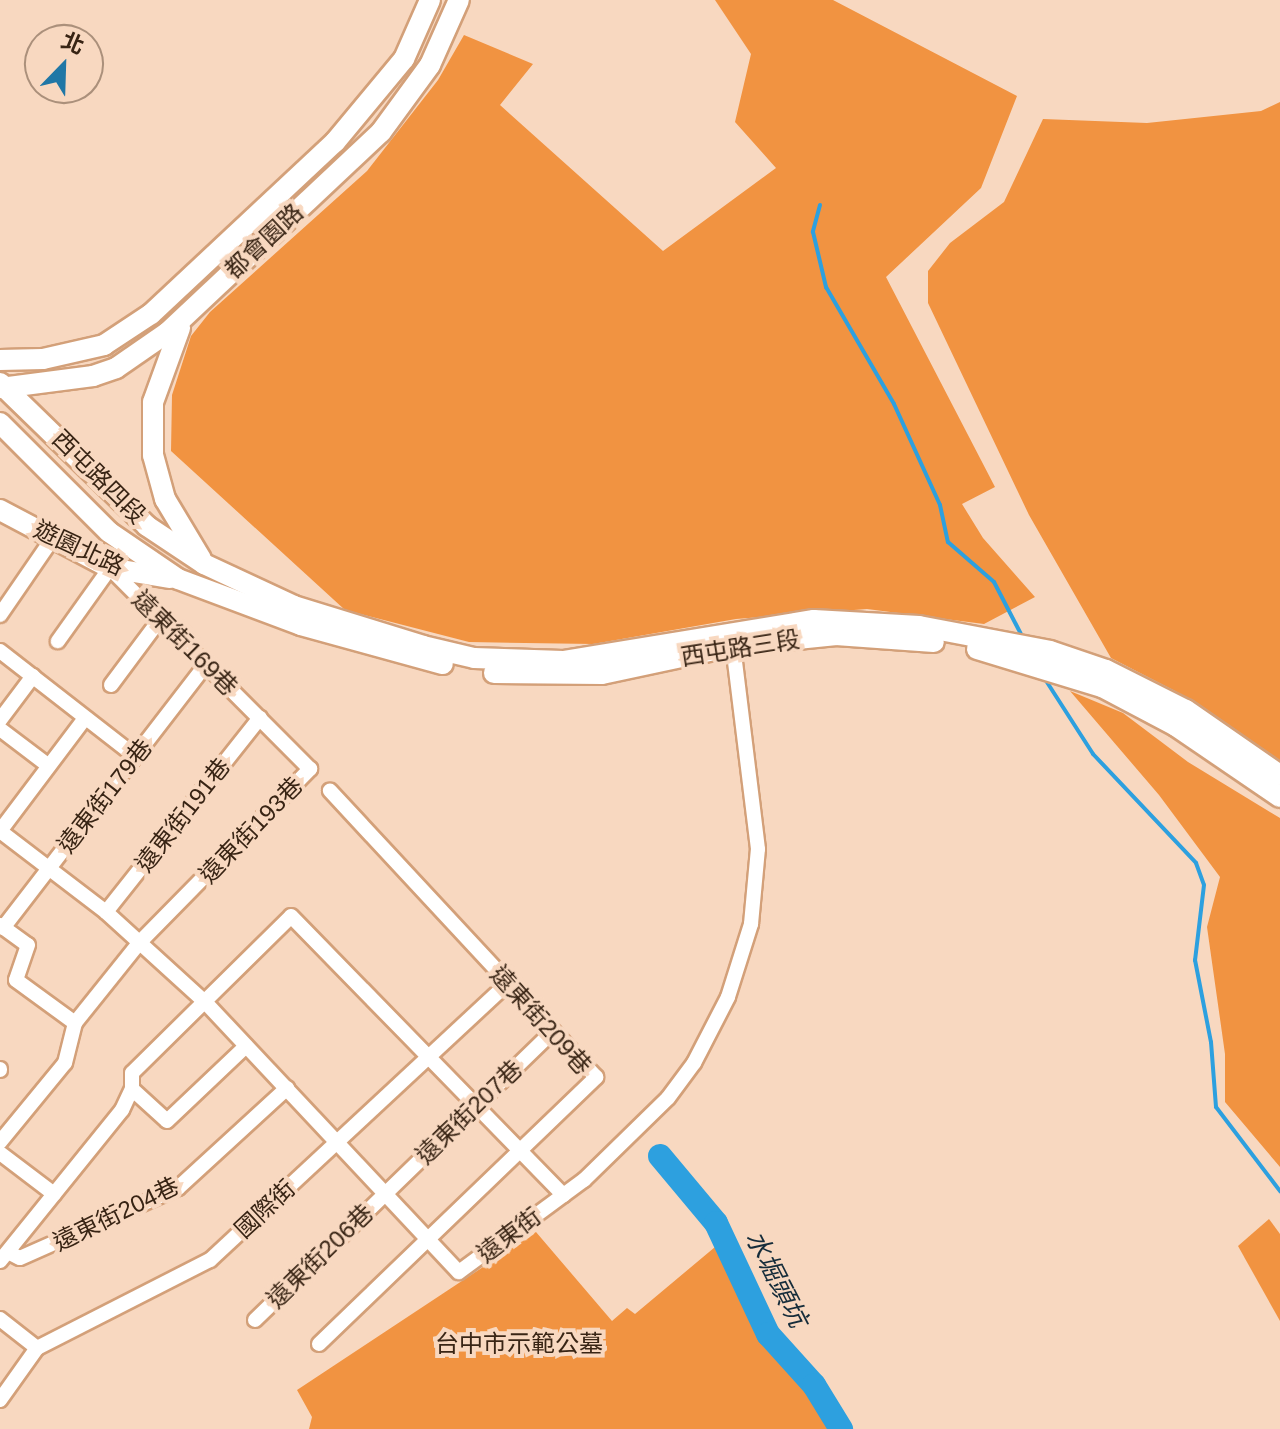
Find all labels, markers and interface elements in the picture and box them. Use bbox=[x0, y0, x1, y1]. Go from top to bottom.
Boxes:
north arrow bbox=[24, 24, 104, 104]
text: 北 bbox=[58, 27, 88, 59]
street label: 都會園路 bbox=[219, 198, 309, 284]
street label: 西屯路四段 bbox=[46, 424, 152, 530]
street label: 遊園北路 bbox=[29, 515, 129, 581]
street label: 遠東街169巷 bbox=[127, 585, 243, 701]
street label: 西屯路三段 bbox=[678, 624, 802, 672]
street label: 遠東街179巷 bbox=[52, 734, 158, 858]
street label: 遠東街191巷 bbox=[130, 753, 236, 877]
street label: 遠東街193巷 bbox=[193, 771, 309, 889]
street label: 遠東街209巷 bbox=[485, 960, 597, 1080]
street label: 遠東街207巷 bbox=[410, 1054, 528, 1170]
street label: 遠東街204巷 bbox=[49, 1171, 183, 1257]
street label: 國際街 bbox=[229, 1174, 301, 1244]
street label: 遠東街206巷 bbox=[261, 1198, 379, 1314]
street label: 遠東街 bbox=[472, 1202, 546, 1268]
water label: 水堀頭坑 bbox=[738, 1226, 814, 1332]
park label: 台中市示範公墓 bbox=[435, 1330, 603, 1358]

